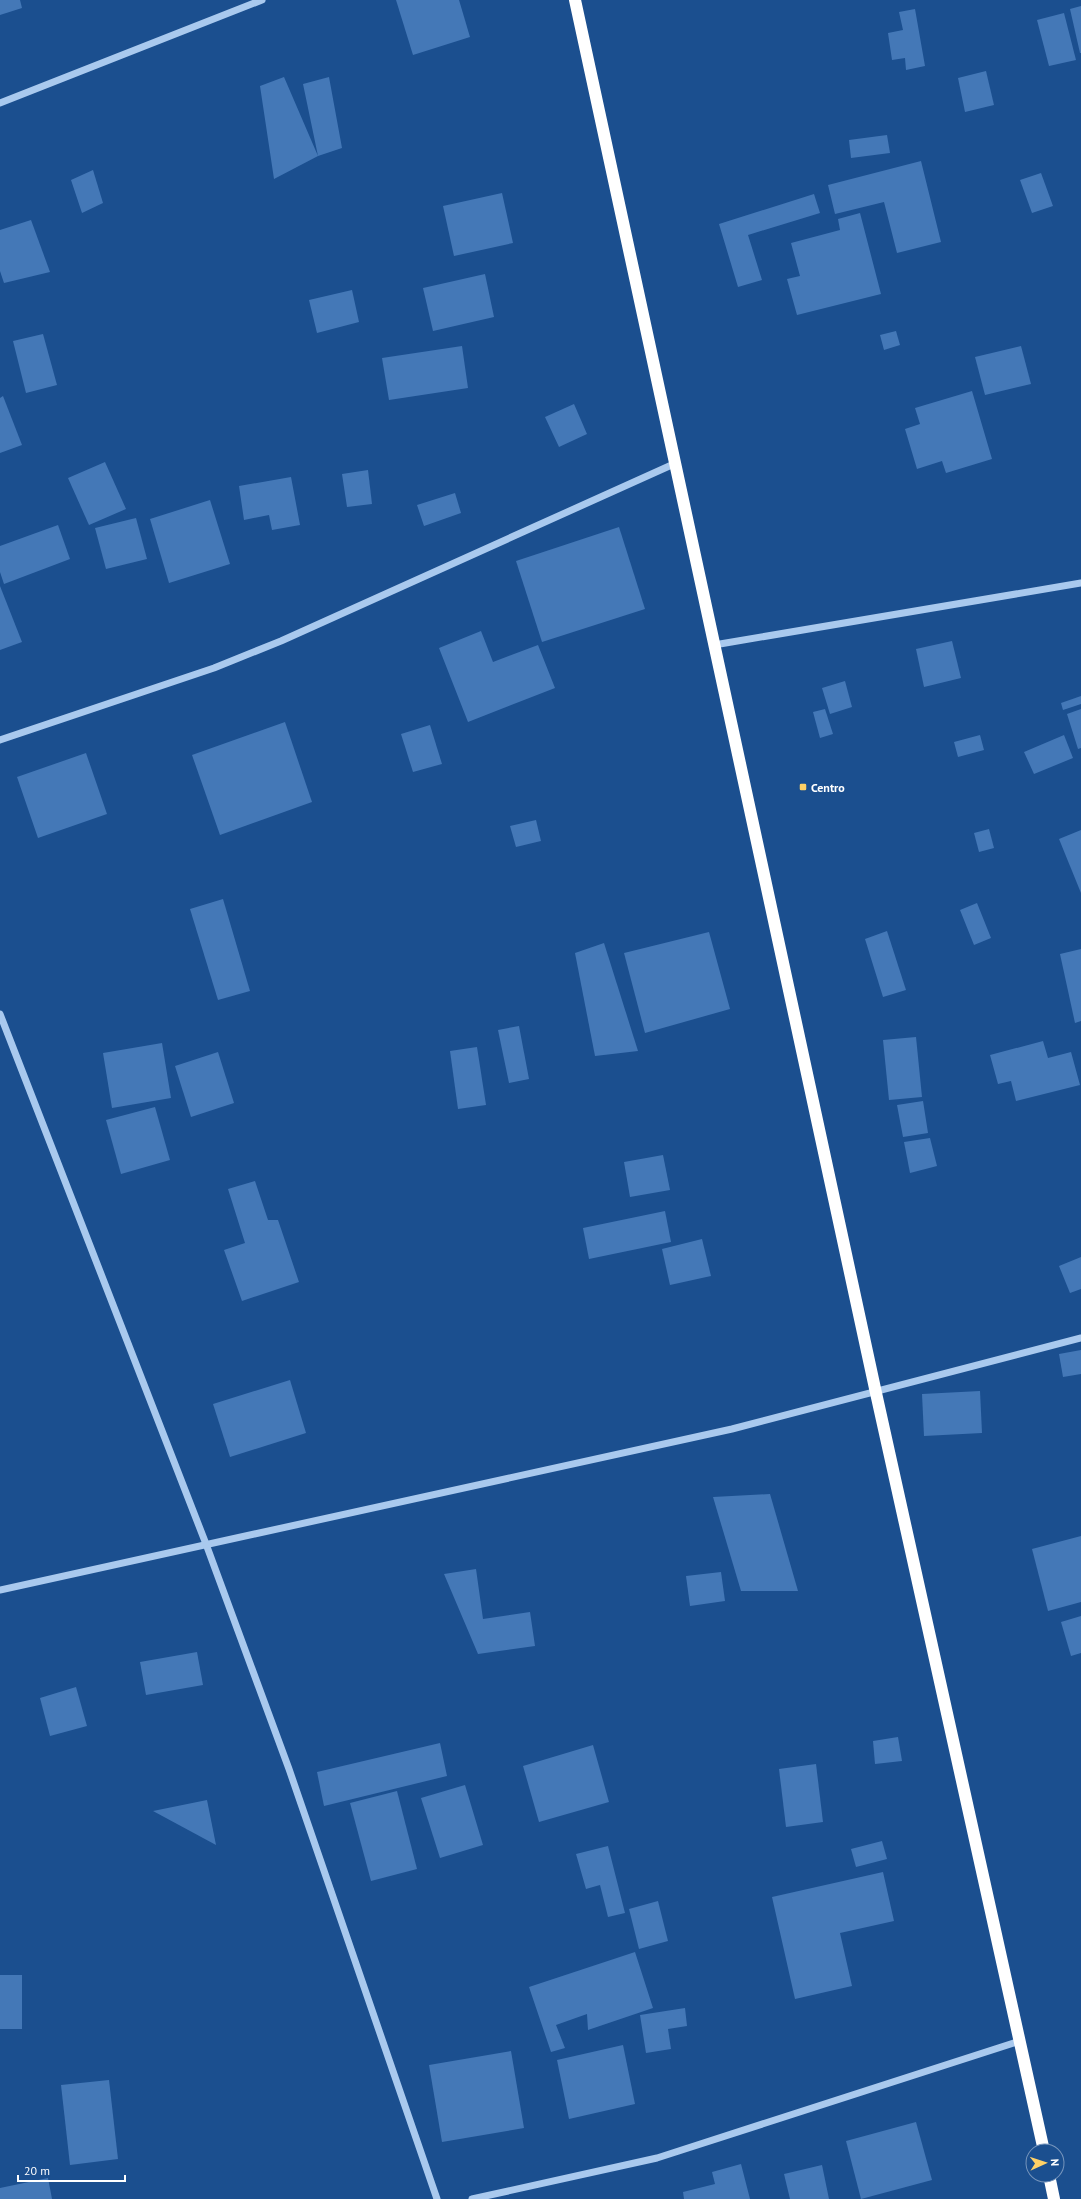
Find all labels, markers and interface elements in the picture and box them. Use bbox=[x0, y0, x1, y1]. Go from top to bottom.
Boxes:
place label: Centro bbox=[811, 780, 845, 795]
marker: Centro bbox=[798, 782, 808, 792]
north arrow bbox=[1025, 2143, 1065, 2183]
scale bar bbox=[18, 2157, 125, 2183]
text: N bbox=[1048, 2158, 1062, 2166]
text: 20 m bbox=[24, 2163, 50, 2178]

